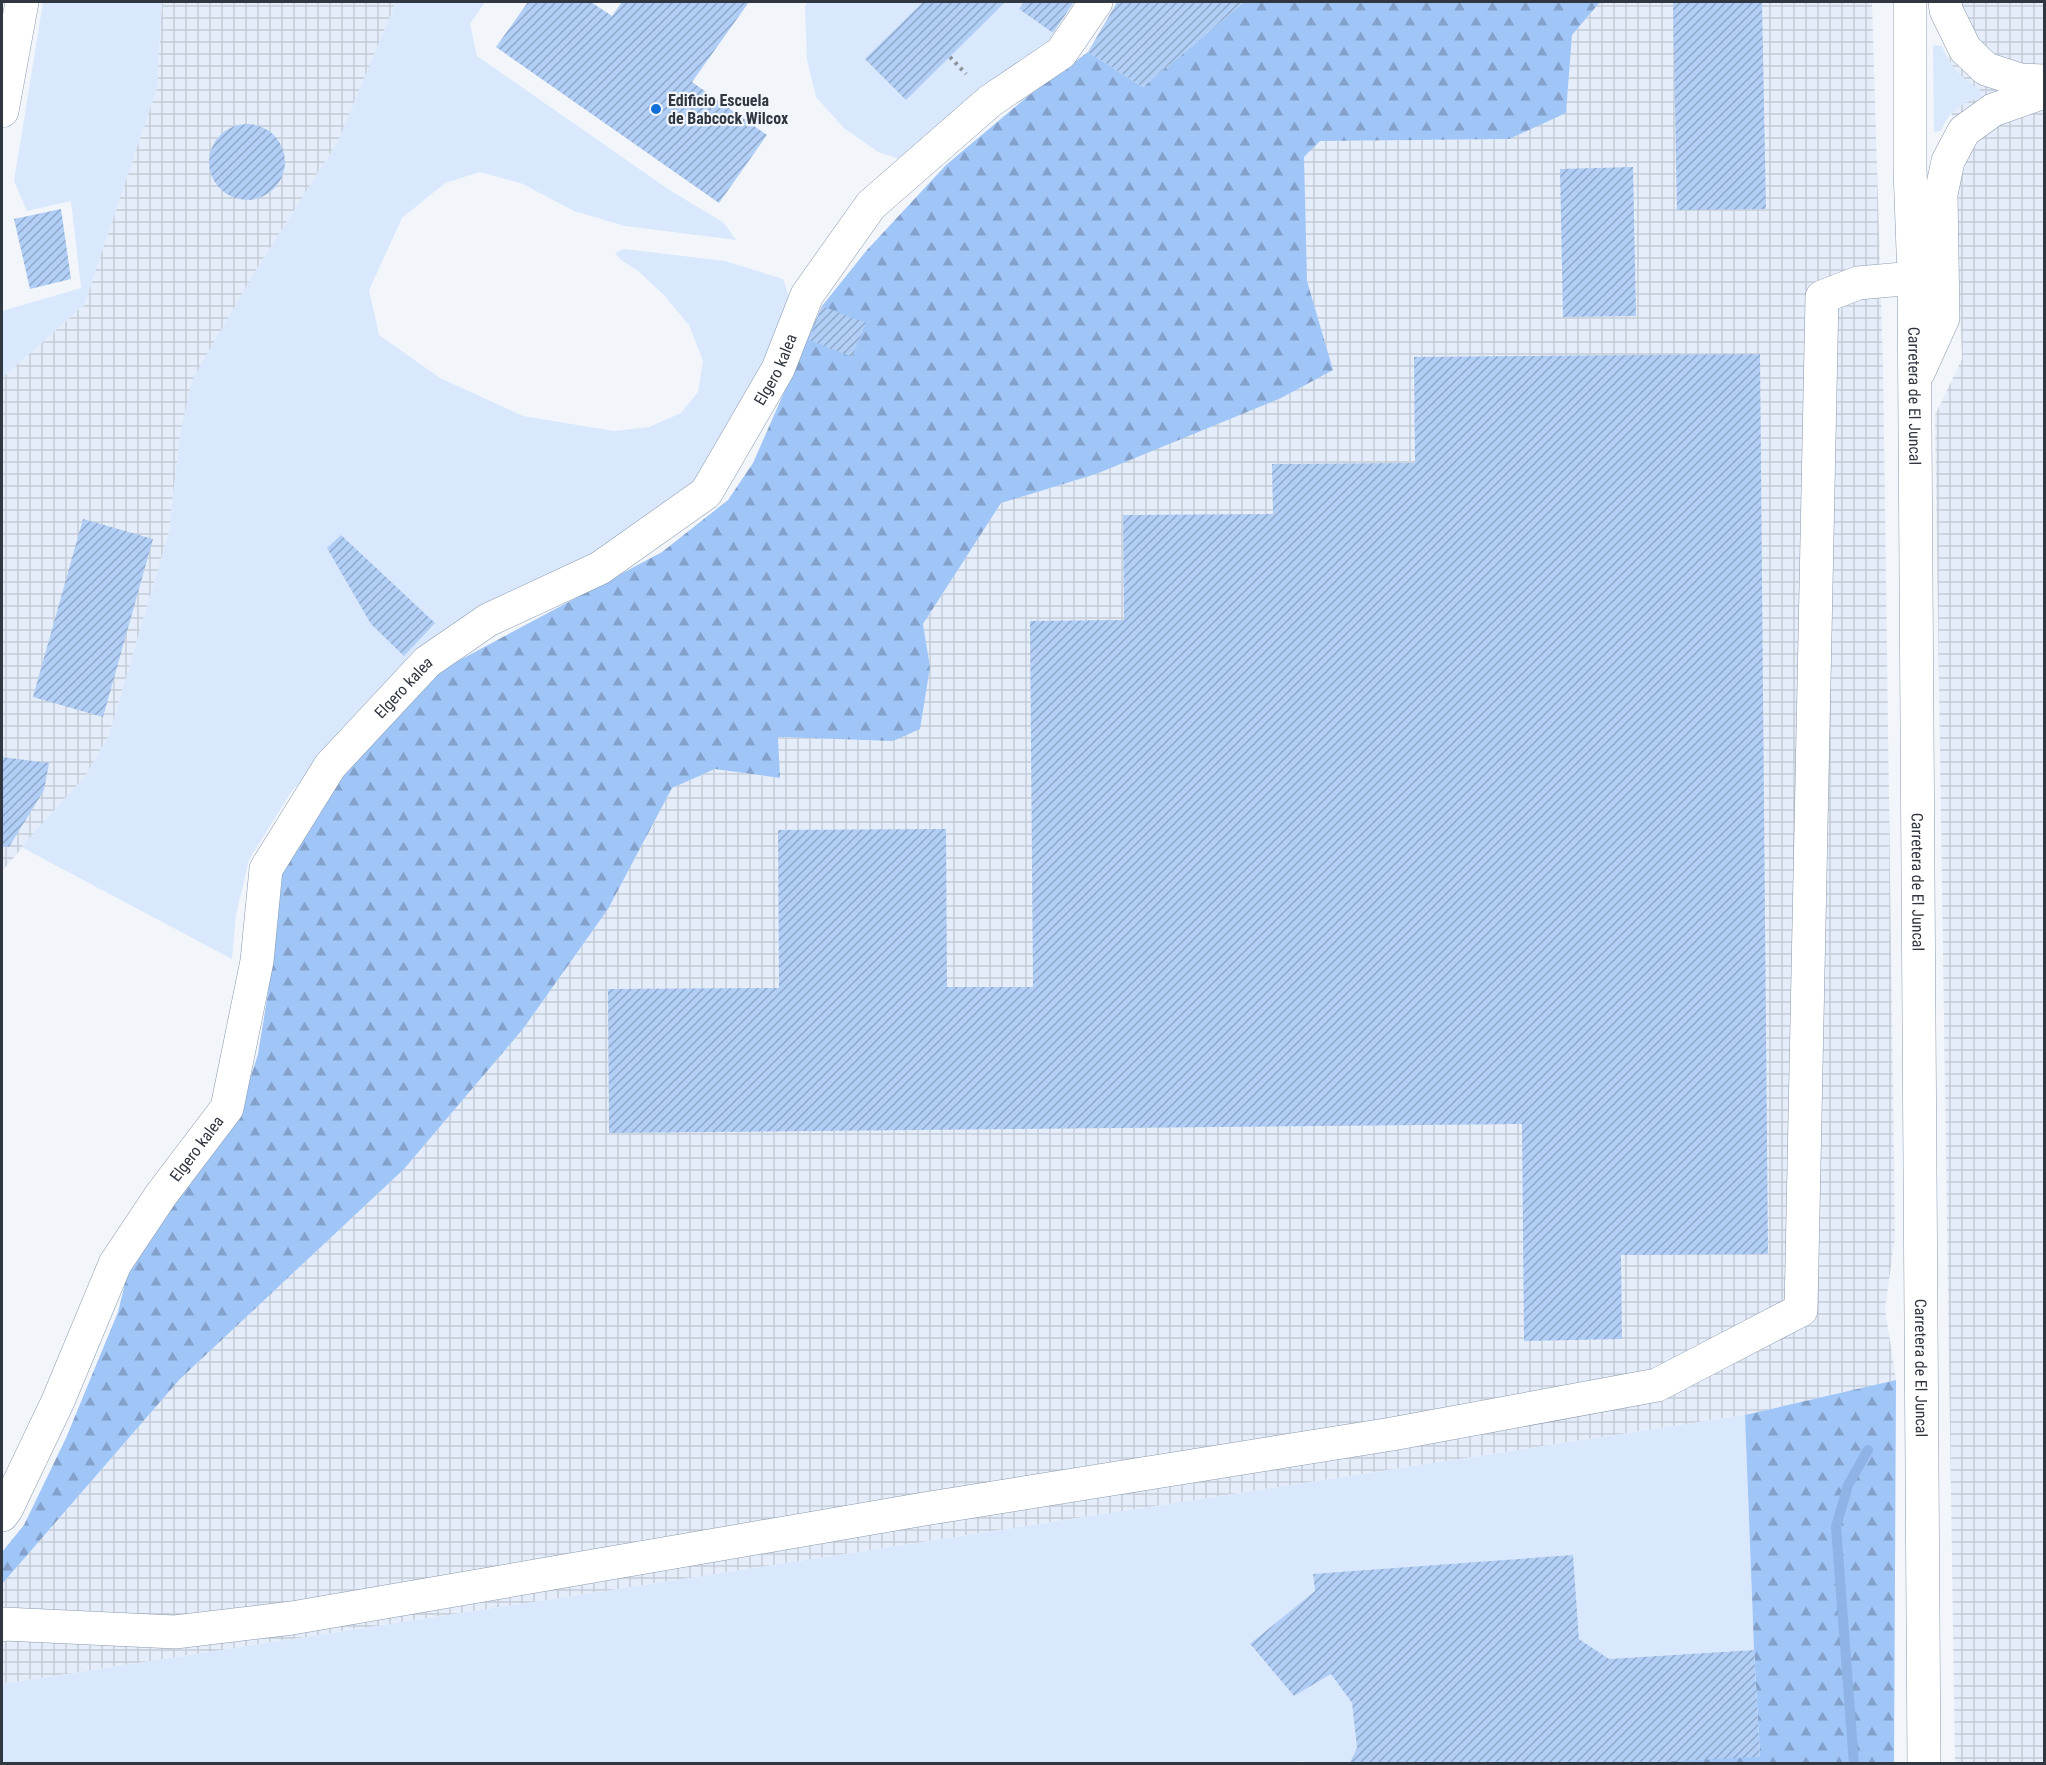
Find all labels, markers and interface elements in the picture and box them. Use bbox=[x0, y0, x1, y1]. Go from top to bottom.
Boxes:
place label: Edificio Escuela de Babcock Wilcox bbox=[668, 91, 789, 128]
marker: Edificio Escuela de Babcock Wilcox bbox=[649, 102, 663, 116]
street label: Carretera de El Juncal bbox=[1905, 327, 1925, 465]
street label: Elgero kalea bbox=[750, 331, 800, 408]
street label: Elgero kalea bbox=[370, 652, 436, 722]
street label: Carretera de El Juncal bbox=[1908, 813, 1928, 951]
street label: Elgero kalea bbox=[165, 1112, 227, 1185]
street label: Carretera de El Juncal bbox=[1911, 1299, 1931, 1437]

